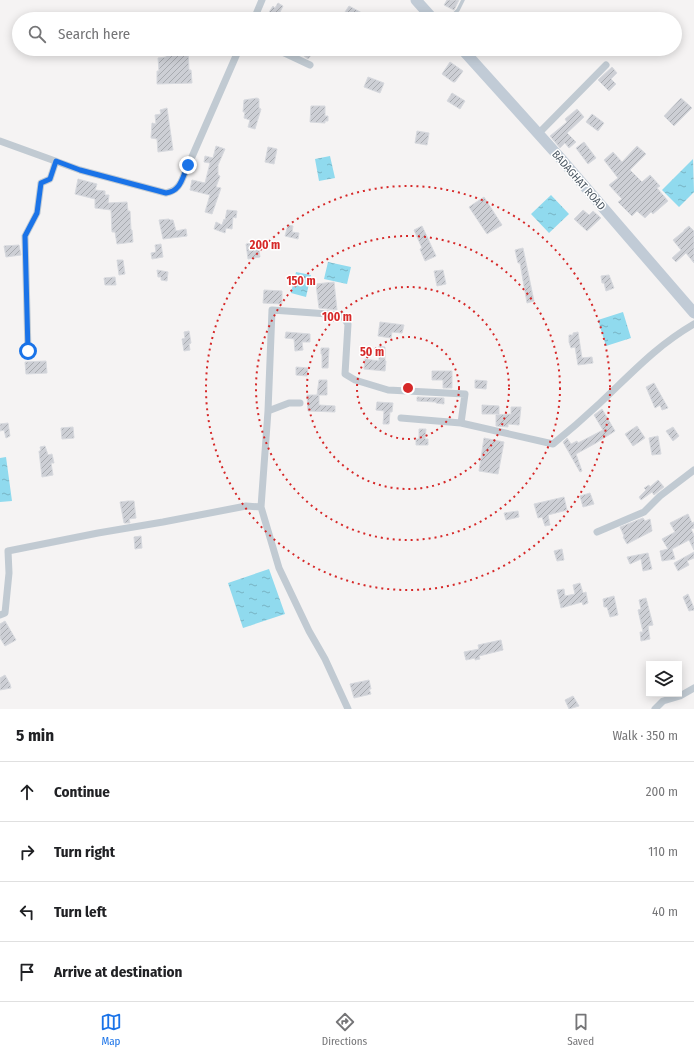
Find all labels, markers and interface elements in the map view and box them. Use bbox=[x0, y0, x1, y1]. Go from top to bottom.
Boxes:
search box bbox=[12, 12, 682, 56]
icon: search bbox=[26, 23, 48, 45]
text: Search here bbox=[58, 25, 130, 43]
street label: BADAGHAT ROAD bbox=[549, 148, 608, 213]
route end bbox=[179, 156, 197, 174]
text: 200 m bbox=[249, 238, 280, 252]
text: 150 m bbox=[286, 274, 316, 288]
text: 100 m bbox=[322, 310, 352, 324]
route start bbox=[19, 342, 37, 360]
text: 50 m bbox=[360, 345, 384, 359]
centre of rings bbox=[401, 381, 415, 395]
map controls bbox=[646, 661, 682, 697]
button: layers bbox=[646, 661, 682, 697]
text: 5 min bbox=[16, 725, 54, 746]
text: Walk · 350 m bbox=[612, 728, 678, 743]
icon: ahead bbox=[16, 781, 38, 803]
text: Continue bbox=[54, 783, 110, 801]
text: 200 m bbox=[646, 784, 678, 799]
icon: right bbox=[16, 841, 38, 863]
text: Turn right bbox=[54, 843, 115, 861]
text: 110 m bbox=[648, 844, 678, 859]
icon: left bbox=[16, 901, 38, 923]
text: Turn left bbox=[54, 903, 107, 921]
text: 40 m bbox=[652, 904, 678, 919]
icon: arrive bbox=[16, 961, 38, 983]
text: Arrive at destination bbox=[54, 963, 182, 981]
tab: Map bbox=[100, 1011, 122, 1048]
tab: Directions bbox=[322, 1011, 367, 1048]
tab: Saved bbox=[567, 1011, 594, 1048]

